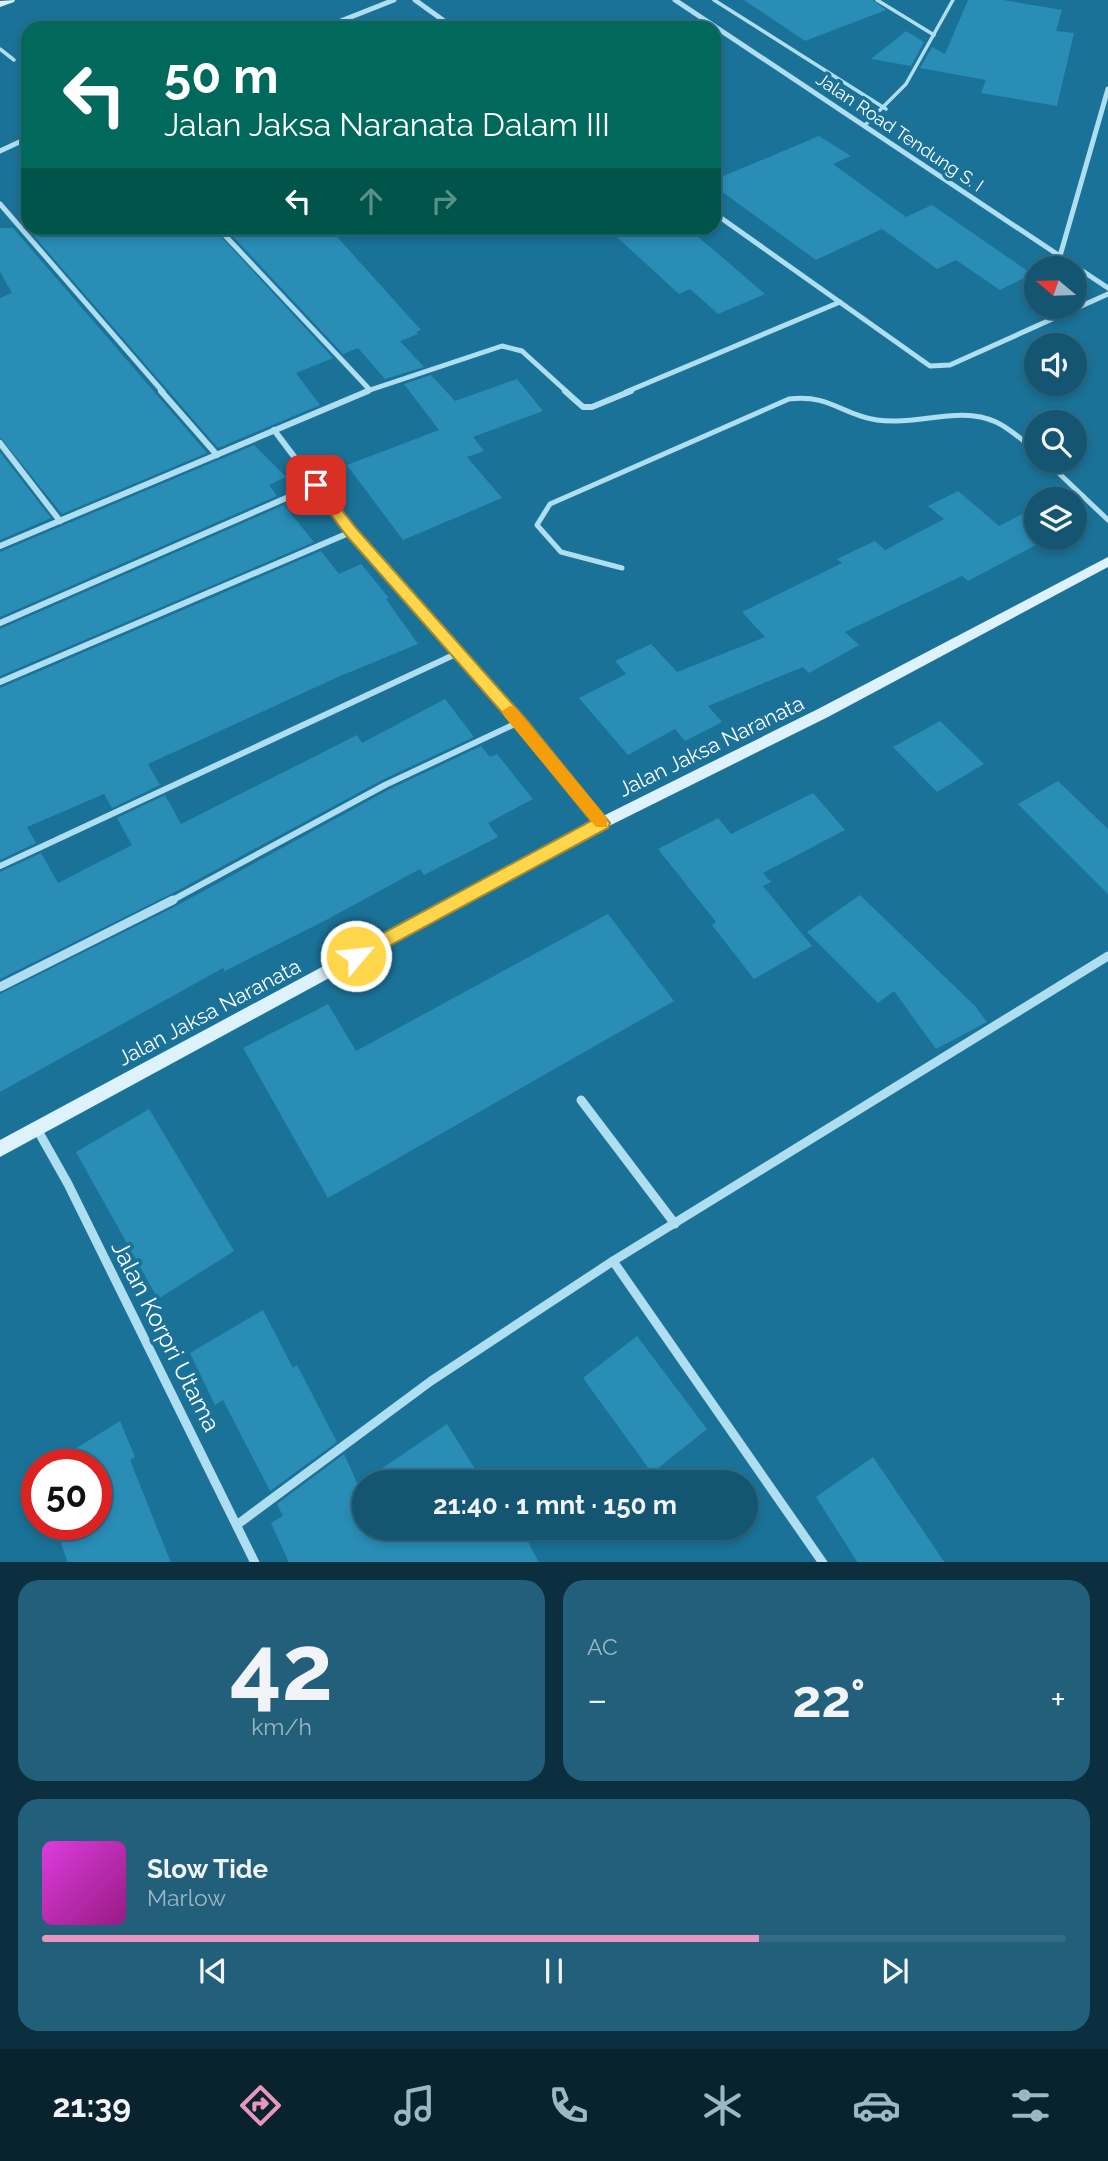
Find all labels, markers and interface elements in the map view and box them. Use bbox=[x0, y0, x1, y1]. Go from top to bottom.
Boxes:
text: 50 m bbox=[164, 47, 279, 104]
icon: left bbox=[49, 49, 140, 140]
street label: Jalan Road Tendung S. I bbox=[813, 68, 987, 196]
text: Jalan Jaksa Naranata Dalam III bbox=[164, 106, 610, 143]
icon: left bbox=[279, 182, 317, 220]
icon: ahead bbox=[352, 182, 390, 220]
icon: right bbox=[425, 182, 463, 220]
north arrow bbox=[1024, 256, 1087, 318]
map controls bbox=[1024, 256, 1087, 550]
button: sound bbox=[1024, 333, 1087, 396]
button: search bbox=[1024, 410, 1087, 473]
pin bbox=[286, 455, 346, 515]
icon: arrive bbox=[297, 466, 335, 504]
button: layers bbox=[1024, 487, 1087, 550]
street label: Jalan Jaksa Naranata bbox=[614, 690, 808, 802]
position arrow bbox=[319, 919, 393, 993]
street label: Jalan Jaksa Naranata bbox=[113, 953, 305, 1071]
street label: Jalan Korpri Utama bbox=[105, 1236, 227, 1436]
speed limit sign: 50 bbox=[21, 1449, 112, 1540]
text: 21:40 · 1 mnt · 150 m bbox=[433, 1490, 677, 1520]
text: 42 bbox=[230, 1614, 333, 1721]
text: AC bbox=[587, 1633, 618, 1660]
text: 22° bbox=[792, 1668, 865, 1729]
text: − bbox=[587, 1677, 607, 1722]
text: + bbox=[1050, 1677, 1066, 1722]
text: km/h bbox=[251, 1713, 312, 1740]
text: Slow Tide bbox=[147, 1854, 268, 1884]
text: Marlow bbox=[147, 1884, 226, 1911]
icon: previous bbox=[194, 1952, 232, 1990]
icon: pause bbox=[535, 1952, 573, 1990]
icon: next bbox=[876, 1952, 914, 1990]
icon: directions bbox=[236, 2081, 285, 2130]
icon: music bbox=[390, 2081, 439, 2130]
icon: phone bbox=[544, 2081, 593, 2130]
icon: climate bbox=[698, 2081, 747, 2130]
icon: car bbox=[852, 2081, 901, 2130]
icon: filters bbox=[1006, 2081, 1055, 2130]
text: 21:39 bbox=[53, 2087, 131, 2124]

